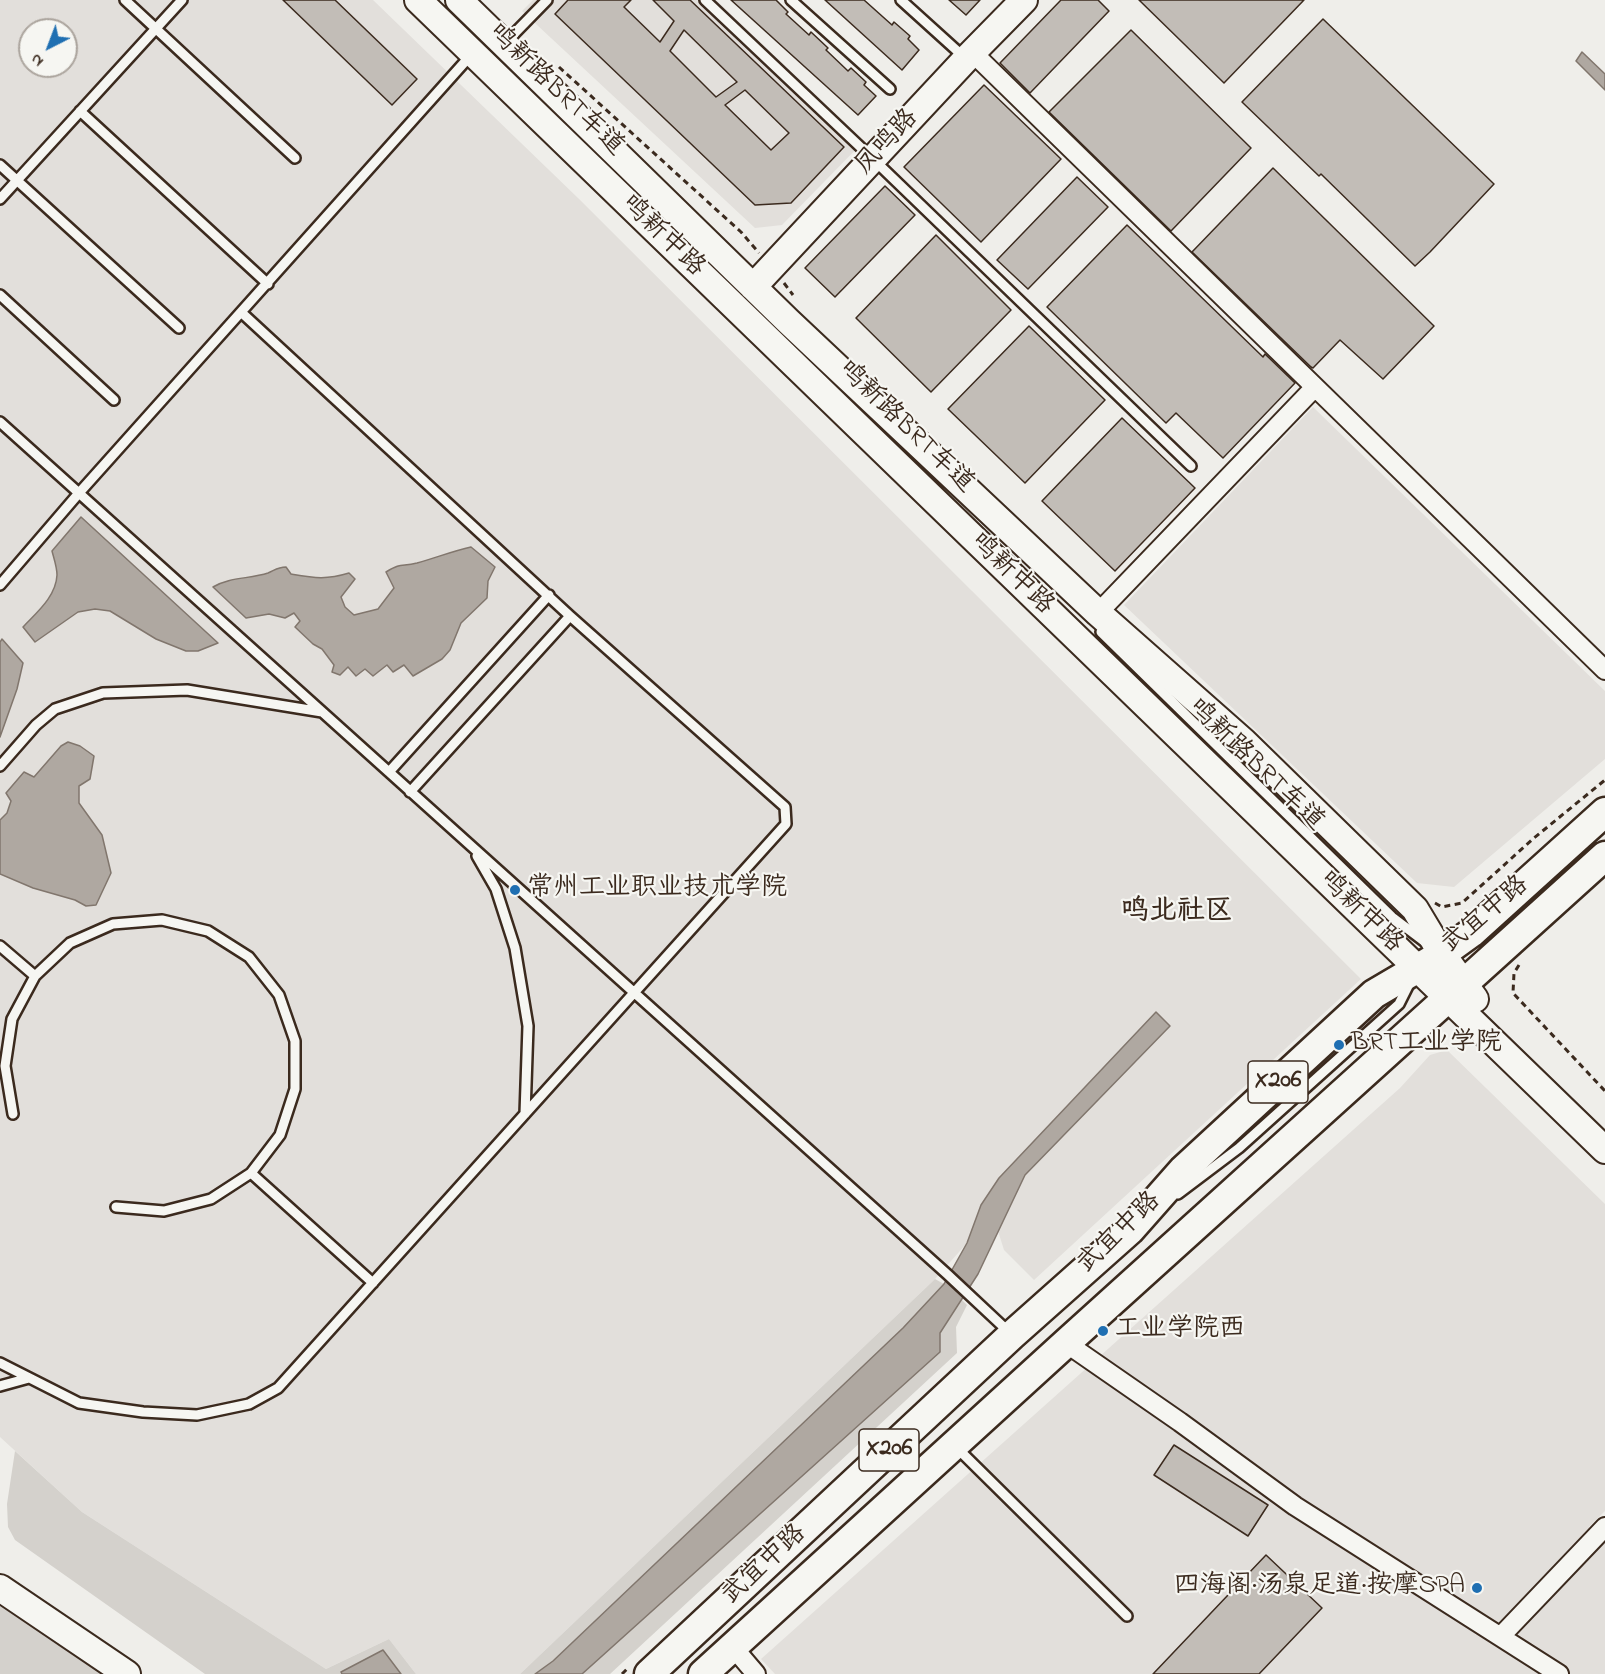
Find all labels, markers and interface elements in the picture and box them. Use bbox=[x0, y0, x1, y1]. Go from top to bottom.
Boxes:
north arrow bbox=[18, 18, 78, 78]
street label: 鸣新路BRT车道 bbox=[481, 18, 629, 164]
text: N bbox=[25, 47, 49, 72]
street label: 凤鸣路 bbox=[850, 104, 926, 182]
street label: 鸣新中路 bbox=[614, 190, 710, 284]
street label: 鸣新路BRT车道 bbox=[831, 355, 979, 501]
street label: 鸣新中路 bbox=[963, 528, 1059, 622]
street label: 鸣新路BRT车道 bbox=[1181, 693, 1329, 839]
street label: 鸣新中路 bbox=[1312, 866, 1408, 960]
street label: 武宜中路 bbox=[1436, 871, 1536, 961]
place label: 常州工业职业技术学院 bbox=[527, 874, 787, 906]
marker: 常州工业职业技术学院 bbox=[508, 883, 522, 897]
district label: 鸣北社区 bbox=[1121, 896, 1233, 930]
place label: BRT工业学院 bbox=[1351, 1029, 1502, 1061]
marker: BRT工业学院 bbox=[1332, 1038, 1346, 1052]
road number: X206 bbox=[1248, 1061, 1308, 1103]
street label: 武宜中路 bbox=[1072, 1187, 1168, 1281]
place label: 工业学院西 bbox=[1115, 1315, 1245, 1347]
marker: 工业学院西 bbox=[1096, 1324, 1110, 1338]
road number: X206 bbox=[859, 1429, 919, 1471]
street label: 武宜中路 bbox=[716, 1519, 814, 1613]
place label: 四海阁·汤泉足道·按摩SPA bbox=[1174, 1572, 1465, 1604]
marker: 四海阁·汤泉足道·按摩SPA bbox=[1470, 1581, 1484, 1595]

